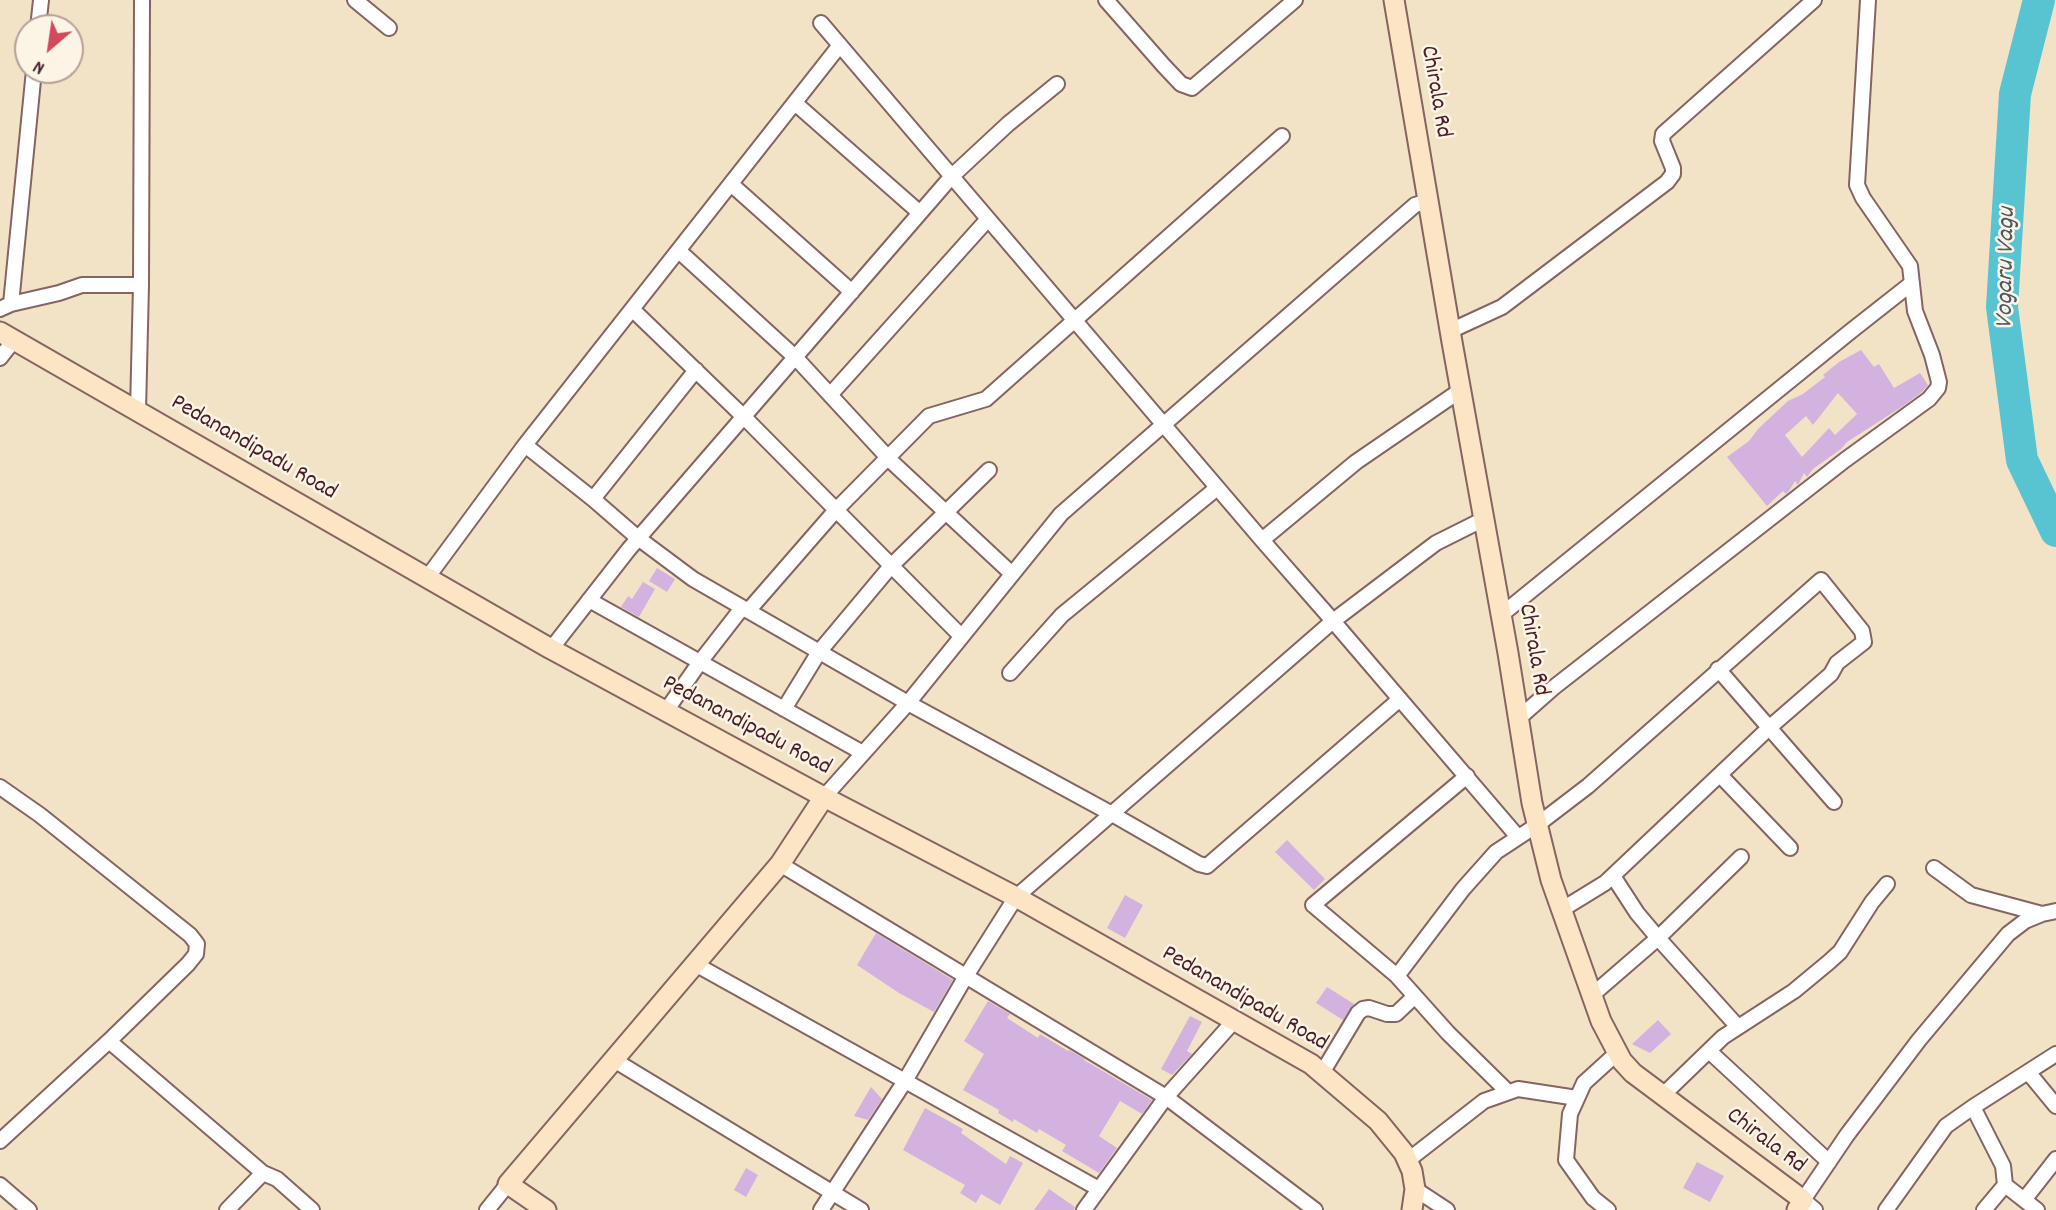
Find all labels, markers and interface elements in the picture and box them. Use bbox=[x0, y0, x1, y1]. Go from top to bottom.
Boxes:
north arrow bbox=[14, 14, 84, 84]
street label: Chirala Rd bbox=[1412, 44, 1456, 140]
text: N bbox=[29, 52, 50, 80]
water label: Vogaru Vagu bbox=[1991, 207, 2025, 329]
street label: Pedanandipadu Road bbox=[165, 390, 341, 508]
street label: Chirala Rd bbox=[1510, 602, 1554, 698]
street label: Pedanandipadu Road bbox=[657, 670, 835, 784]
street label: Pedanandipadu Road bbox=[1156, 941, 1332, 1059]
street label: Chirala Rd bbox=[1719, 1103, 1811, 1181]

